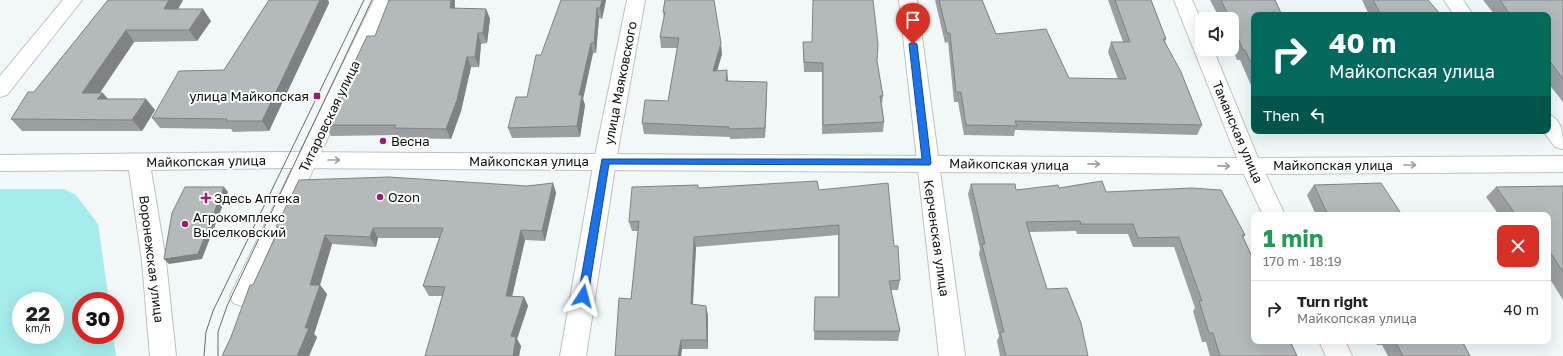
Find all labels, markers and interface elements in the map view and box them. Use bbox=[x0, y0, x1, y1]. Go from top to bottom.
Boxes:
pin bbox=[896, 3, 930, 44]
icon: arrive bbox=[902, 9, 924, 31]
map controls bbox=[1195, 12, 1239, 56]
button: sound bbox=[1195, 12, 1239, 56]
street label: улица Маяковского bbox=[600, 20, 640, 146]
text: 40 m bbox=[1329, 26, 1396, 59]
icon: right bbox=[1263, 28, 1315, 80]
street label: Титаровская улица bbox=[295, 58, 363, 174]
text: Майкопская улица bbox=[1329, 60, 1495, 82]
street label: Таманская улица bbox=[1209, 79, 1267, 185]
place label: улица Майкопская bbox=[189, 88, 309, 104]
marker: улица Майкопская bbox=[312, 91, 322, 101]
icon: left bbox=[1307, 104, 1329, 126]
text: Then bbox=[1263, 106, 1299, 124]
place label: Весна bbox=[391, 133, 430, 149]
marker: Весна bbox=[378, 136, 388, 146]
street label: Майкопская улица bbox=[146, 152, 266, 170]
street label: Майкопская улица bbox=[469, 153, 589, 169]
street label: Майкопская улица bbox=[949, 155, 1069, 173]
one-way arrow bbox=[327, 156, 340, 164]
street label: Майкопская улица bbox=[1273, 157, 1393, 173]
one-way arrow bbox=[1087, 160, 1100, 168]
one-way arrow bbox=[1403, 161, 1416, 169]
one-way arrow bbox=[1217, 162, 1230, 169]
street label: Керченская улица bbox=[921, 179, 953, 297]
place label: Ozon bbox=[388, 189, 420, 205]
place label: Здесь Аптека bbox=[214, 190, 300, 206]
marker: Ozon bbox=[375, 192, 385, 202]
marker: Здесь Аптека bbox=[201, 193, 211, 203]
street label: Воронежская улица bbox=[136, 194, 168, 324]
place label: Агрокомплекс Выселковский bbox=[193, 209, 286, 240]
marker: Агрокомплекс Выселковский bbox=[180, 219, 190, 229]
text: 1 min bbox=[1263, 223, 1323, 252]
button: close bbox=[1497, 225, 1539, 267]
text: 170 m · 18:19 bbox=[1263, 253, 1342, 269]
position arrow bbox=[562, 275, 604, 317]
speed limit sign: 30 bbox=[72, 292, 124, 344]
text: Turn right bbox=[1297, 292, 1368, 310]
icon: right bbox=[1263, 298, 1285, 320]
text: 40 m bbox=[1504, 300, 1539, 318]
text: 22 bbox=[26, 301, 50, 325]
text: Майкопская улица bbox=[1297, 310, 1417, 326]
text: km/h bbox=[25, 322, 51, 334]

